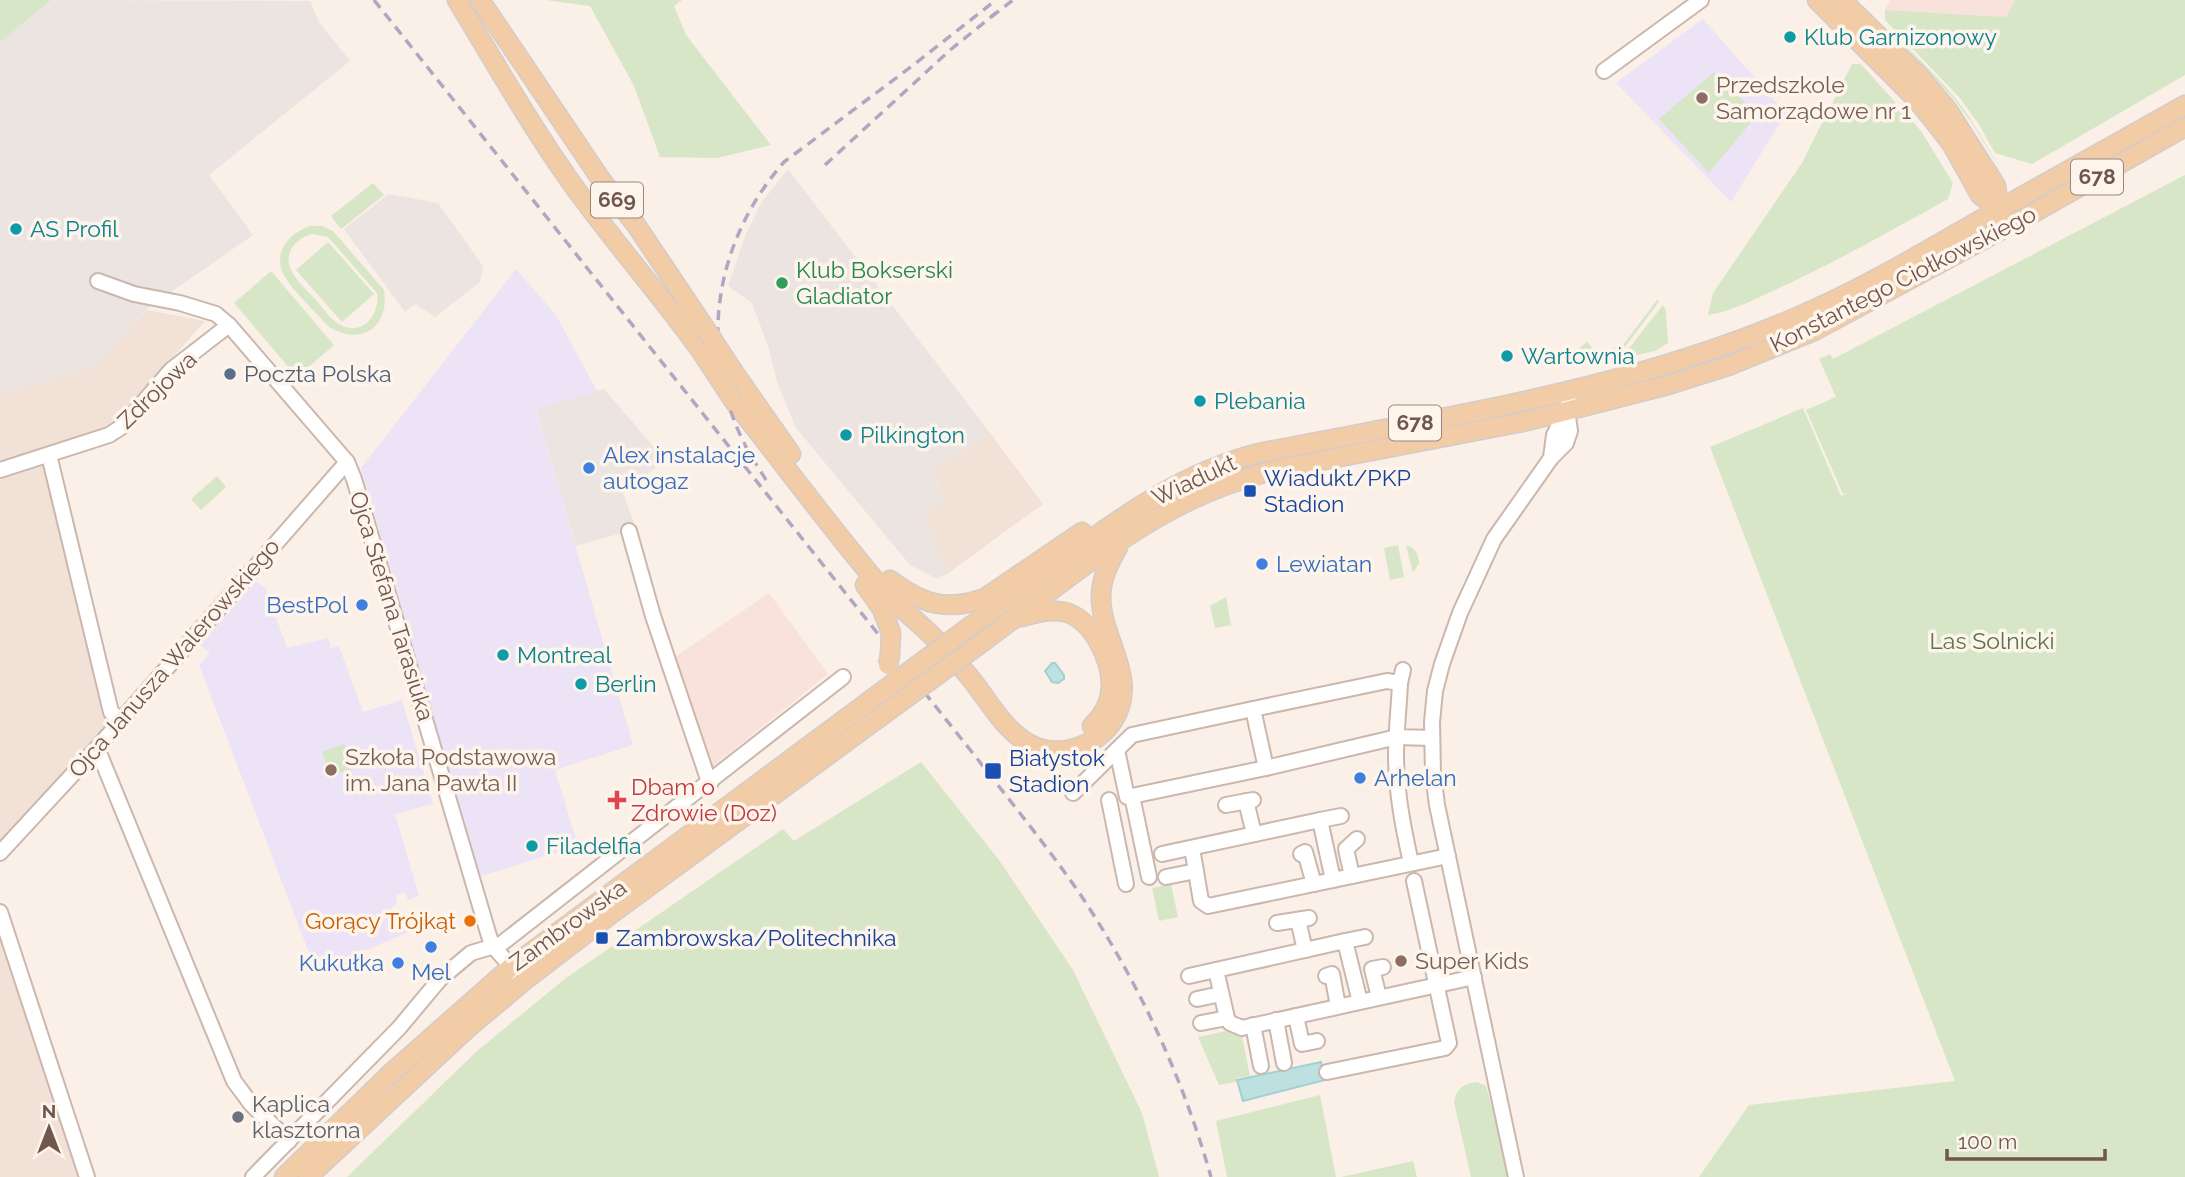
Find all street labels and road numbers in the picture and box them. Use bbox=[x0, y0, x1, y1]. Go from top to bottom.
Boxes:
road number: 678 bbox=[2071, 160, 2123, 194]
road number: 669 bbox=[591, 182, 643, 218]
street label: Konstantego Ciołkowskiego bbox=[1765, 200, 2040, 357]
street label: Zdrojowa bbox=[112, 345, 202, 434]
road number: 678 bbox=[1389, 406, 1441, 440]
street label: Wiadukt bbox=[1148, 448, 1240, 511]
street label: Ojca Stefana Tarasiuka bbox=[345, 488, 440, 724]
street label: Ojca Janusza Walerowskiego bbox=[63, 533, 285, 783]
street label: Zambrowska bbox=[504, 873, 631, 976]

